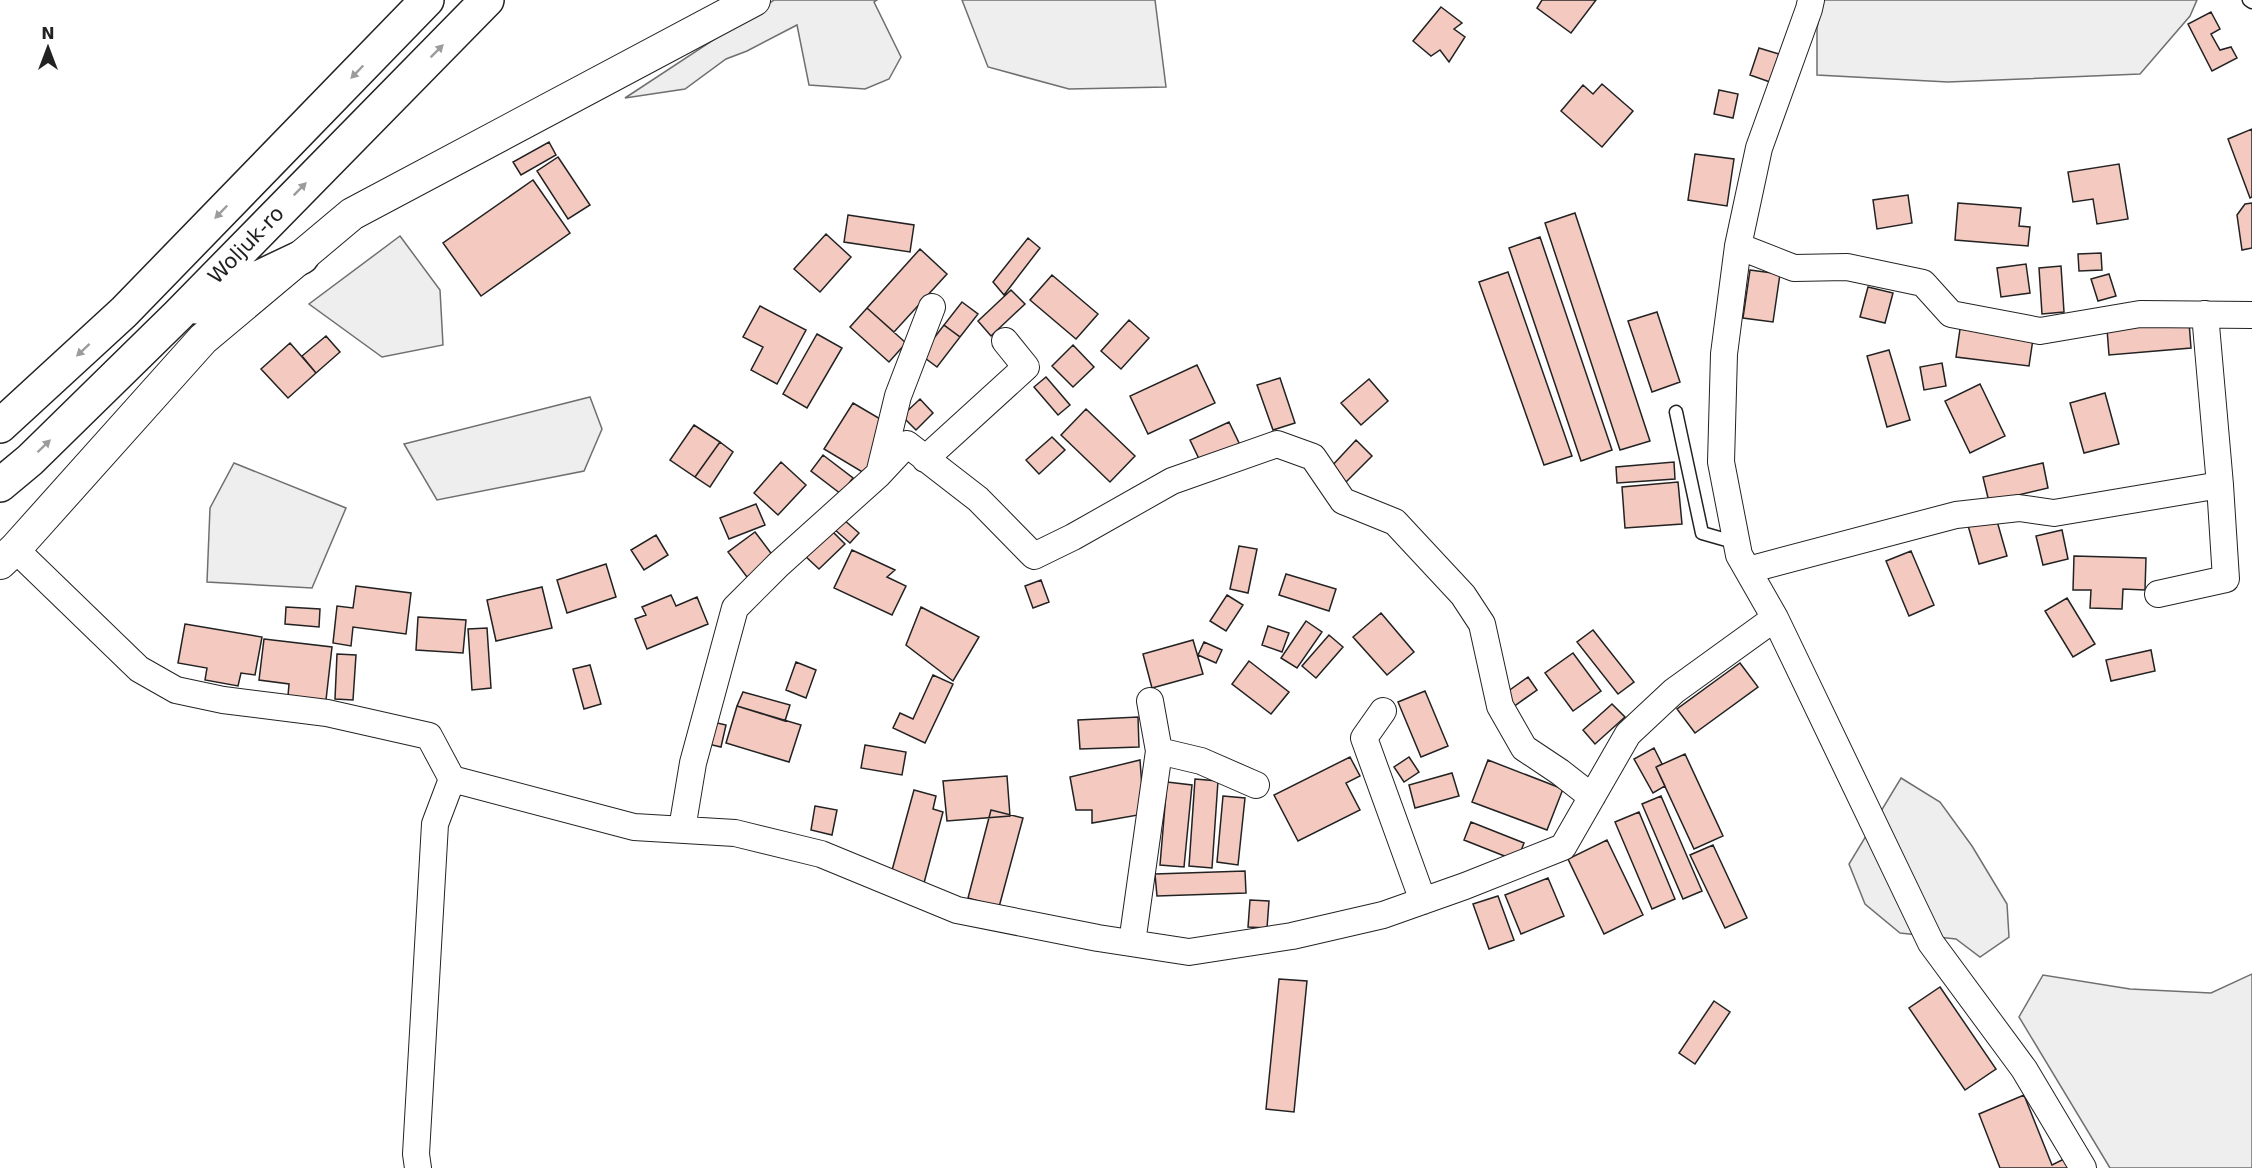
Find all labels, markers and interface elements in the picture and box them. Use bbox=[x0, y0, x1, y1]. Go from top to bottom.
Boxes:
north arrow bbox=[18, 18, 78, 78]
text: N bbox=[41, 24, 55, 43]
one-way arrow bbox=[430, 44, 444, 58]
one-way arrow bbox=[350, 65, 364, 80]
one-way arrow bbox=[293, 183, 307, 197]
street label: Woljuk-ro bbox=[203, 201, 289, 289]
one-way arrow bbox=[215, 205, 229, 219]
one-way arrow bbox=[76, 342, 90, 356]
one-way arrow bbox=[37, 440, 51, 454]

